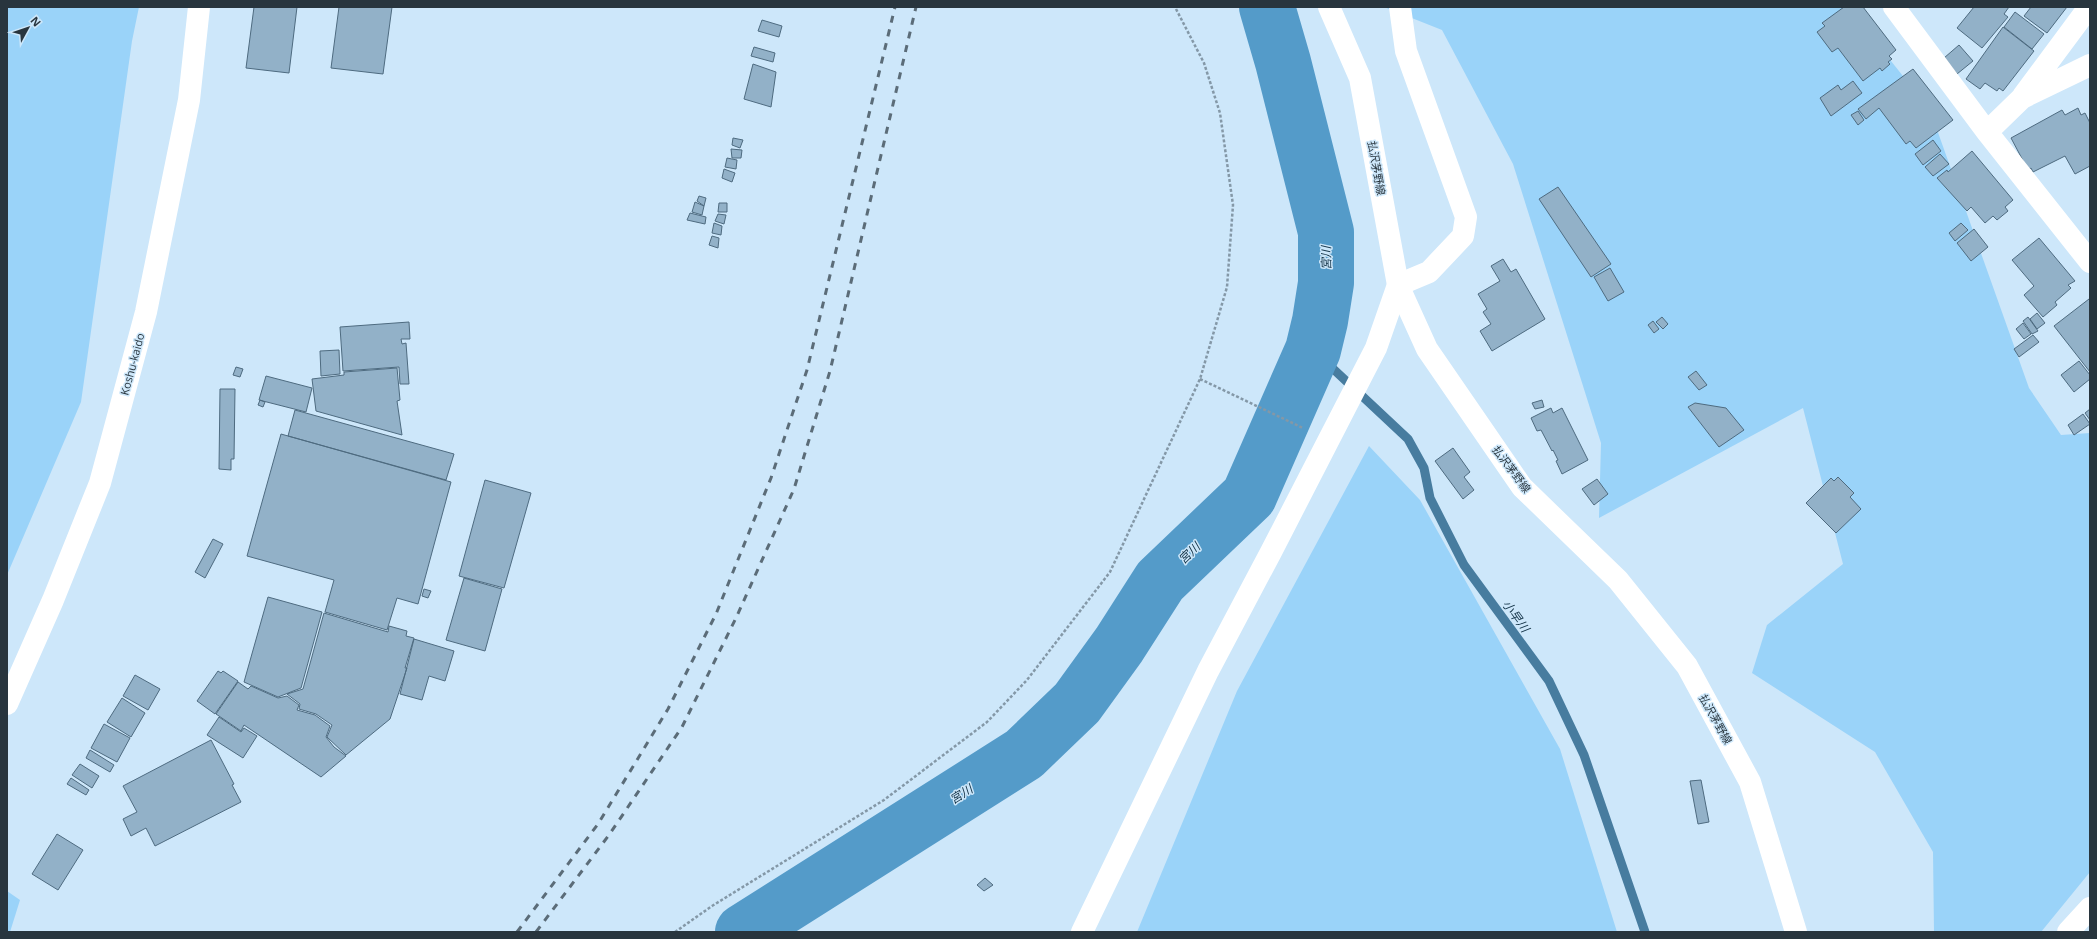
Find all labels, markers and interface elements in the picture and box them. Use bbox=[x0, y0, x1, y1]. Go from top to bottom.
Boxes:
north arrow bbox=[8, 8, 48, 48]
text: N bbox=[27, 13, 45, 30]
street label: 払沢茅野線 bbox=[1365, 140, 1389, 196]
water label: 宮川 bbox=[1317, 244, 1335, 270]
street label: Koshu-kaido bbox=[117, 331, 148, 397]
street label: 払沢茅野線 bbox=[1489, 443, 1535, 495]
water label: 宮川 bbox=[1174, 537, 1205, 567]
water label: 小早川 bbox=[1499, 596, 1535, 637]
street label: 払沢茅野線 bbox=[1696, 691, 1736, 747]
water label: 宮川 bbox=[946, 779, 977, 808]

